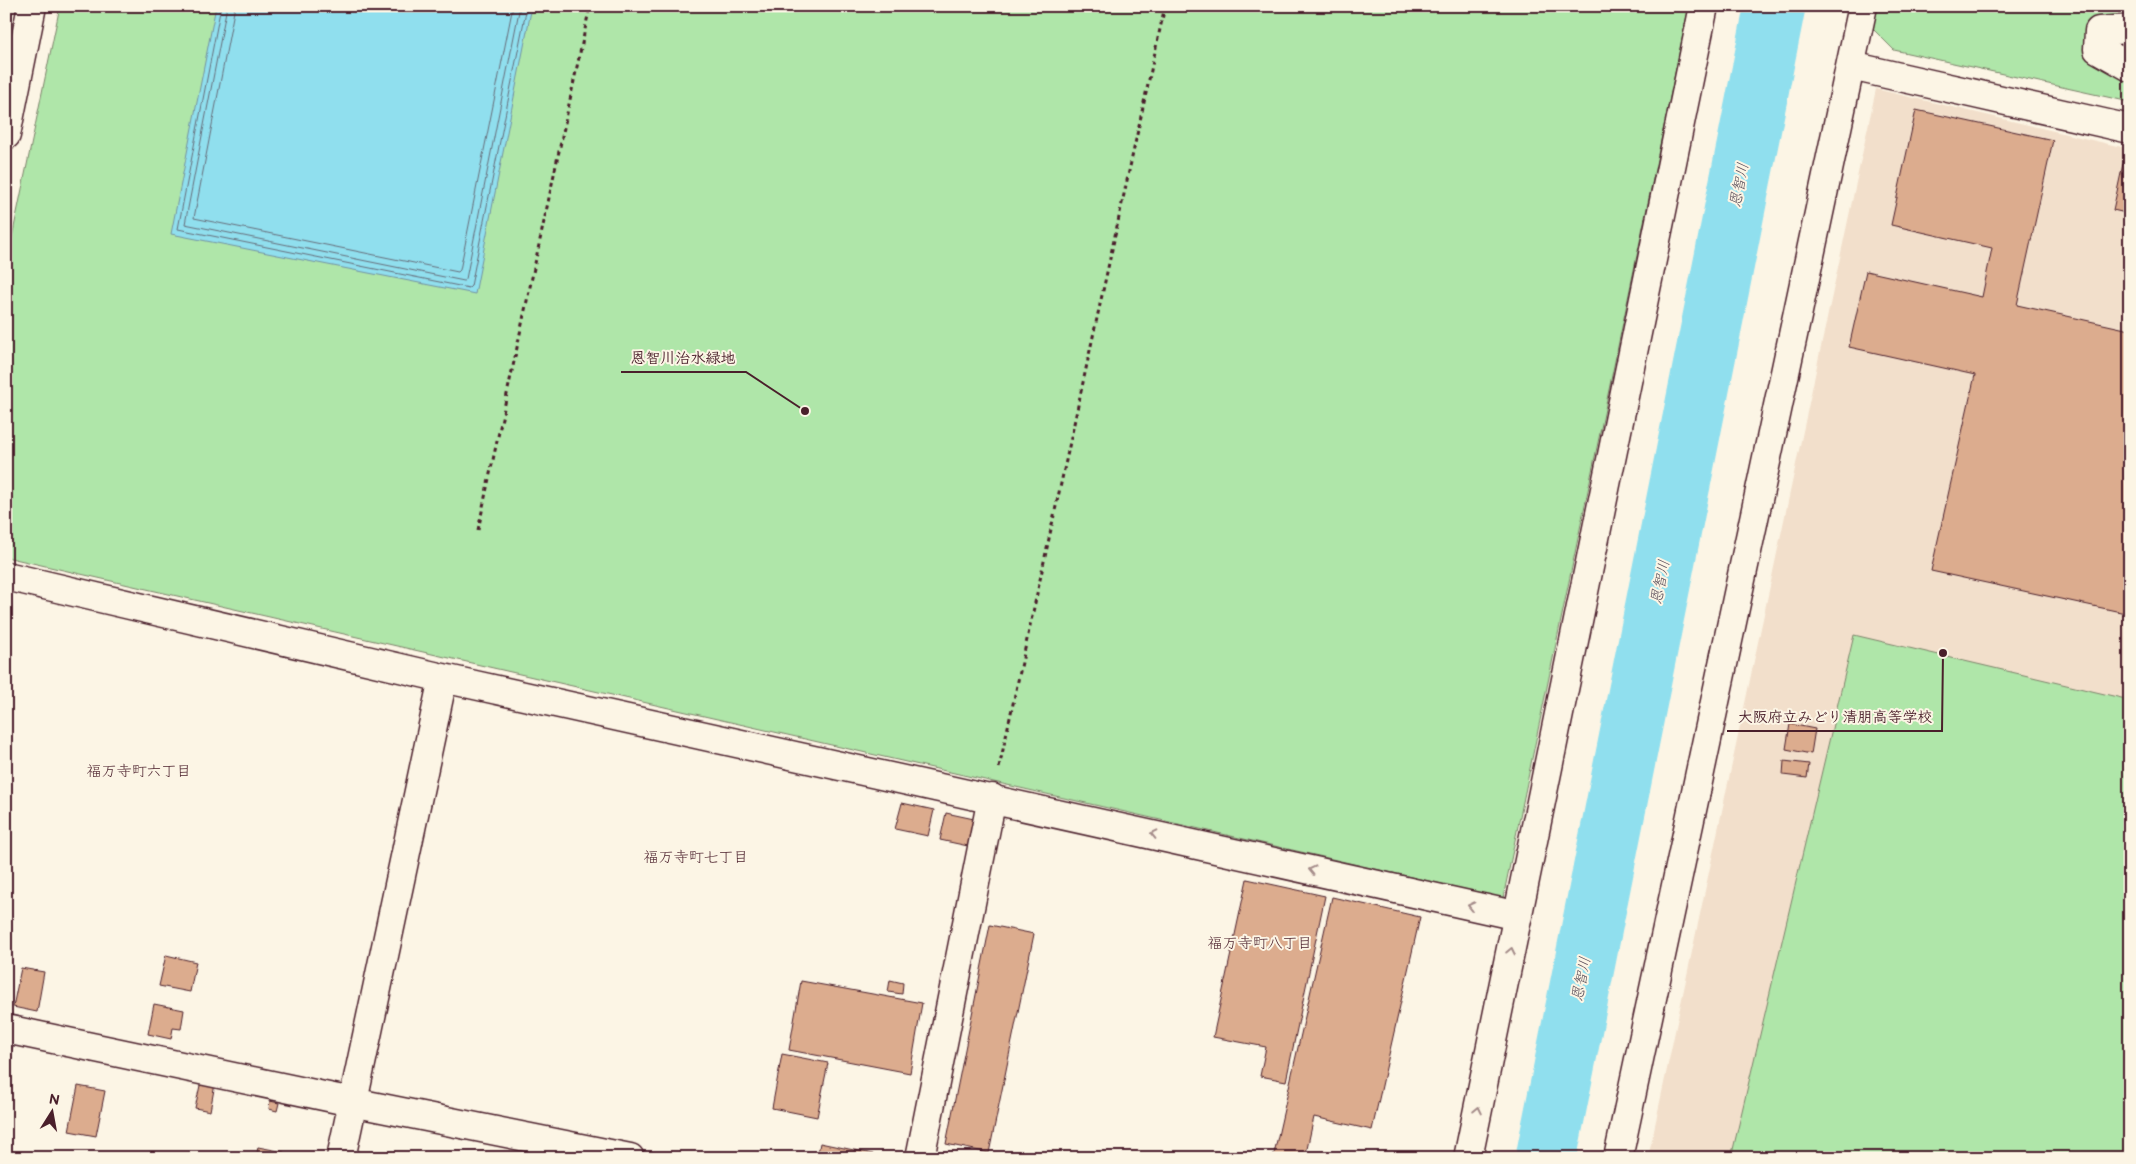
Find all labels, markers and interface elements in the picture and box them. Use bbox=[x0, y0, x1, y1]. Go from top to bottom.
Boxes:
water label: 恩智川 bbox=[1726, 161, 1753, 209]
callout: 恩智川治水緑地 bbox=[621, 342, 746, 372]
text: 恩智川治水緑地 bbox=[630, 349, 736, 368]
water label: 恩智川 bbox=[1647, 558, 1674, 606]
callout: 大阪府立みどり清朋高等学校 bbox=[1727, 701, 1942, 731]
text: 大阪府立みどり清朋高等学校 bbox=[1737, 708, 1933, 727]
district label: 福万寺町六丁目 bbox=[86, 762, 192, 781]
one-way arrow bbox=[1149, 829, 1158, 840]
district label: 福万寺町七丁目 bbox=[643, 848, 749, 867]
one-way arrow bbox=[1308, 865, 1317, 876]
one-way arrow bbox=[1466, 901, 1475, 912]
district label: 福万寺町八丁目 bbox=[1207, 934, 1313, 953]
one-way arrow bbox=[1505, 947, 1516, 955]
water label: 恩智川 bbox=[1568, 955, 1595, 1003]
north arrow bbox=[28, 1086, 78, 1136]
text: N bbox=[48, 1090, 61, 1109]
one-way arrow bbox=[1472, 1106, 1483, 1114]

